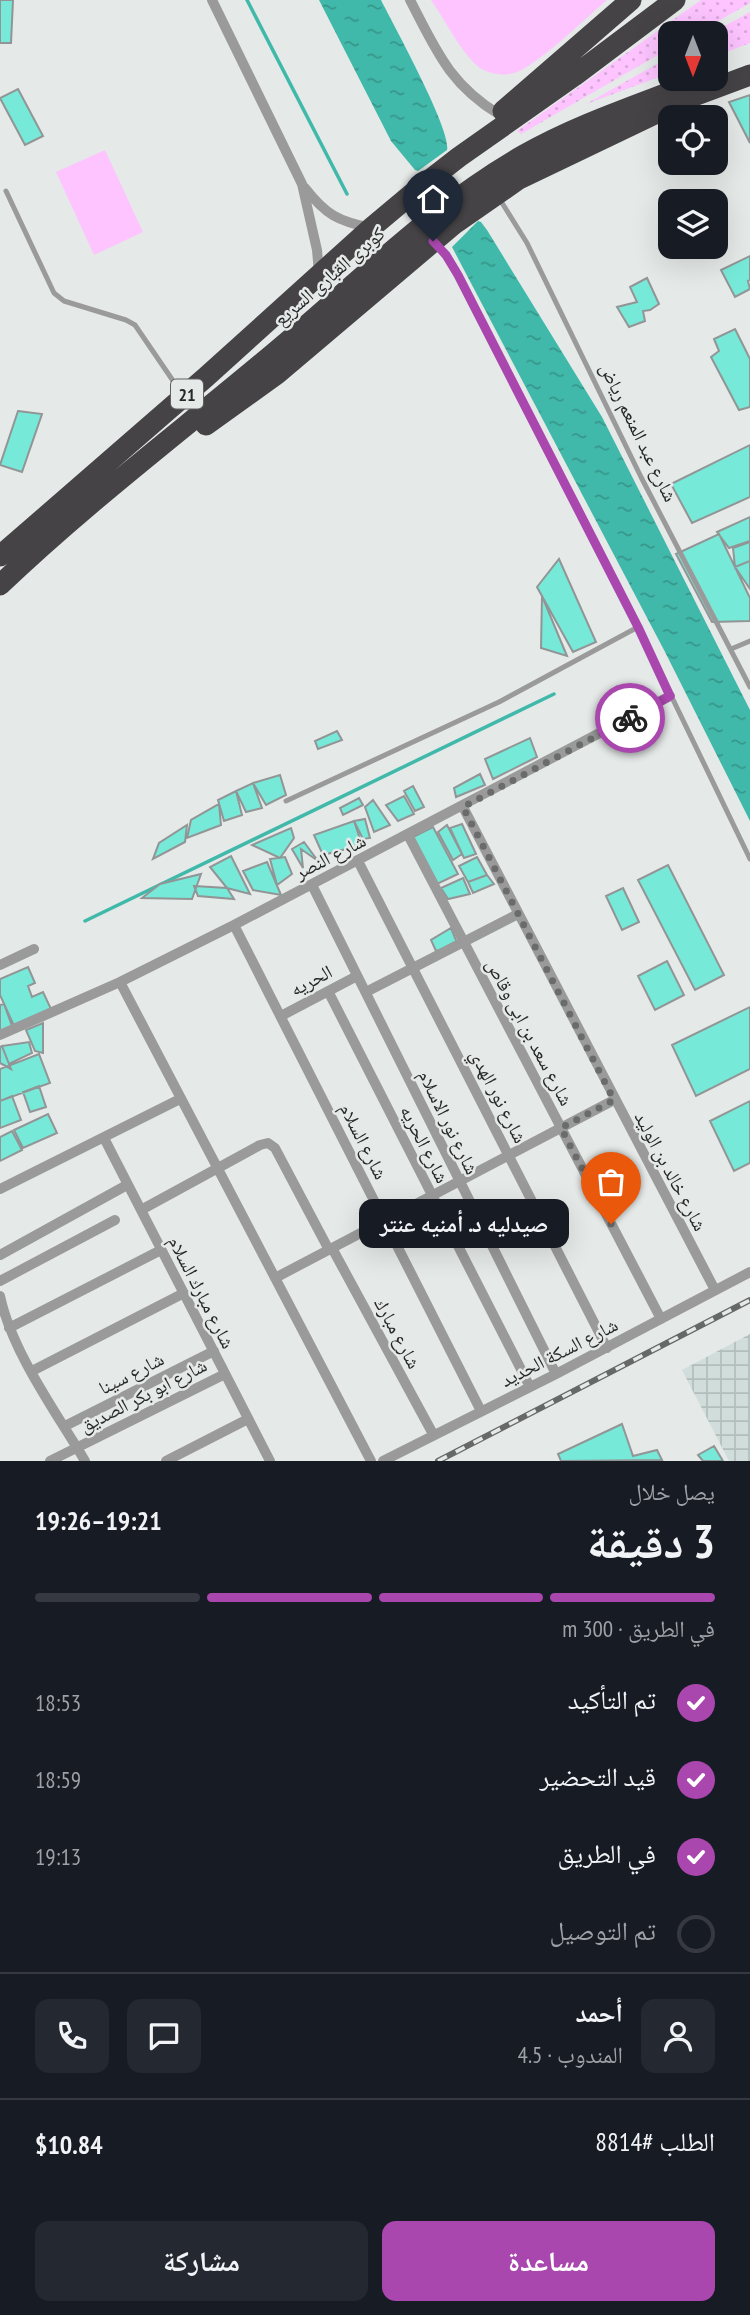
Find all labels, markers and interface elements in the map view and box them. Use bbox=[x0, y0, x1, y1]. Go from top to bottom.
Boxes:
north arrow bbox=[658, 21, 728, 91]
map controls bbox=[658, 21, 728, 259]
button: locate bbox=[658, 105, 728, 175]
pin bbox=[403, 169, 463, 241]
icon: home bbox=[414, 180, 452, 218]
button: layers bbox=[658, 189, 728, 259]
street label: كوبرى القبارى السريع bbox=[269, 221, 390, 331]
street label: شارع عبد المنعم رياض bbox=[594, 359, 683, 506]
road number: 21 bbox=[171, 380, 203, 408]
courier bbox=[595, 683, 665, 753]
icon: bike bbox=[611, 699, 649, 737]
street label: شارع النصر bbox=[289, 828, 370, 885]
street label: شارع سعد بن ابى وقاص bbox=[481, 954, 579, 1110]
street label: الحريه bbox=[286, 959, 336, 1001]
street label: شارع نور الهدي bbox=[462, 1045, 533, 1149]
street label: شارع نور الاسلام bbox=[412, 1066, 485, 1179]
street label: شارع السلام bbox=[333, 1099, 393, 1184]
street label: شارع الحريه bbox=[395, 1101, 455, 1187]
street label: شارع خالد بن الوليد bbox=[629, 1107, 713, 1235]
pin bbox=[581, 1152, 641, 1224]
icon: bag bbox=[592, 1163, 630, 1201]
callout: صيدليه د. أمنيه عنتر bbox=[359, 1200, 569, 1248]
text: صيدليه د. أمنيه عنتر bbox=[380, 1209, 548, 1238]
street label: شارع مبارك السلام bbox=[162, 1232, 241, 1353]
street label: شارع مبارك bbox=[369, 1293, 427, 1373]
street label: شارع السكة الحديد bbox=[496, 1312, 622, 1392]
street label: شارع سينا bbox=[94, 1346, 168, 1400]
street label: شارع ابو بكر الصديق bbox=[75, 1353, 211, 1437]
text: يصل خلال bbox=[628, 1477, 715, 1506]
text: 19:21–19:26 bbox=[35, 1504, 162, 1537]
text: 3 دقيقة bbox=[587, 1511, 715, 1571]
text: في الطريق · 300 m bbox=[562, 1614, 715, 1643]
text: تم التأكيد bbox=[568, 1683, 656, 1716]
icon: check bbox=[677, 1684, 715, 1722]
text: 18:53 bbox=[35, 1688, 81, 1717]
text: قيد التحضير bbox=[539, 1760, 656, 1793]
icon: check bbox=[677, 1761, 715, 1799]
text: 18:59 bbox=[35, 1765, 81, 1794]
text: في الطريق bbox=[558, 1837, 656, 1870]
icon: check bbox=[677, 1838, 715, 1876]
text: 19:13 bbox=[35, 1842, 81, 1871]
text: تم التوصيل bbox=[549, 1914, 656, 1947]
text: أحمد bbox=[575, 1996, 623, 2029]
button: phone bbox=[35, 1999, 109, 2073]
button: chat bbox=[127, 1999, 201, 2073]
button: person bbox=[641, 1999, 715, 2073]
text: المندوب · 4.5 bbox=[518, 2040, 623, 2069]
text: الطلب #8814 bbox=[595, 2125, 715, 2158]
text: $10.84 bbox=[35, 2128, 103, 2161]
button: مشاركة bbox=[35, 2221, 368, 2301]
button: مساعدة bbox=[382, 2221, 715, 2301]

